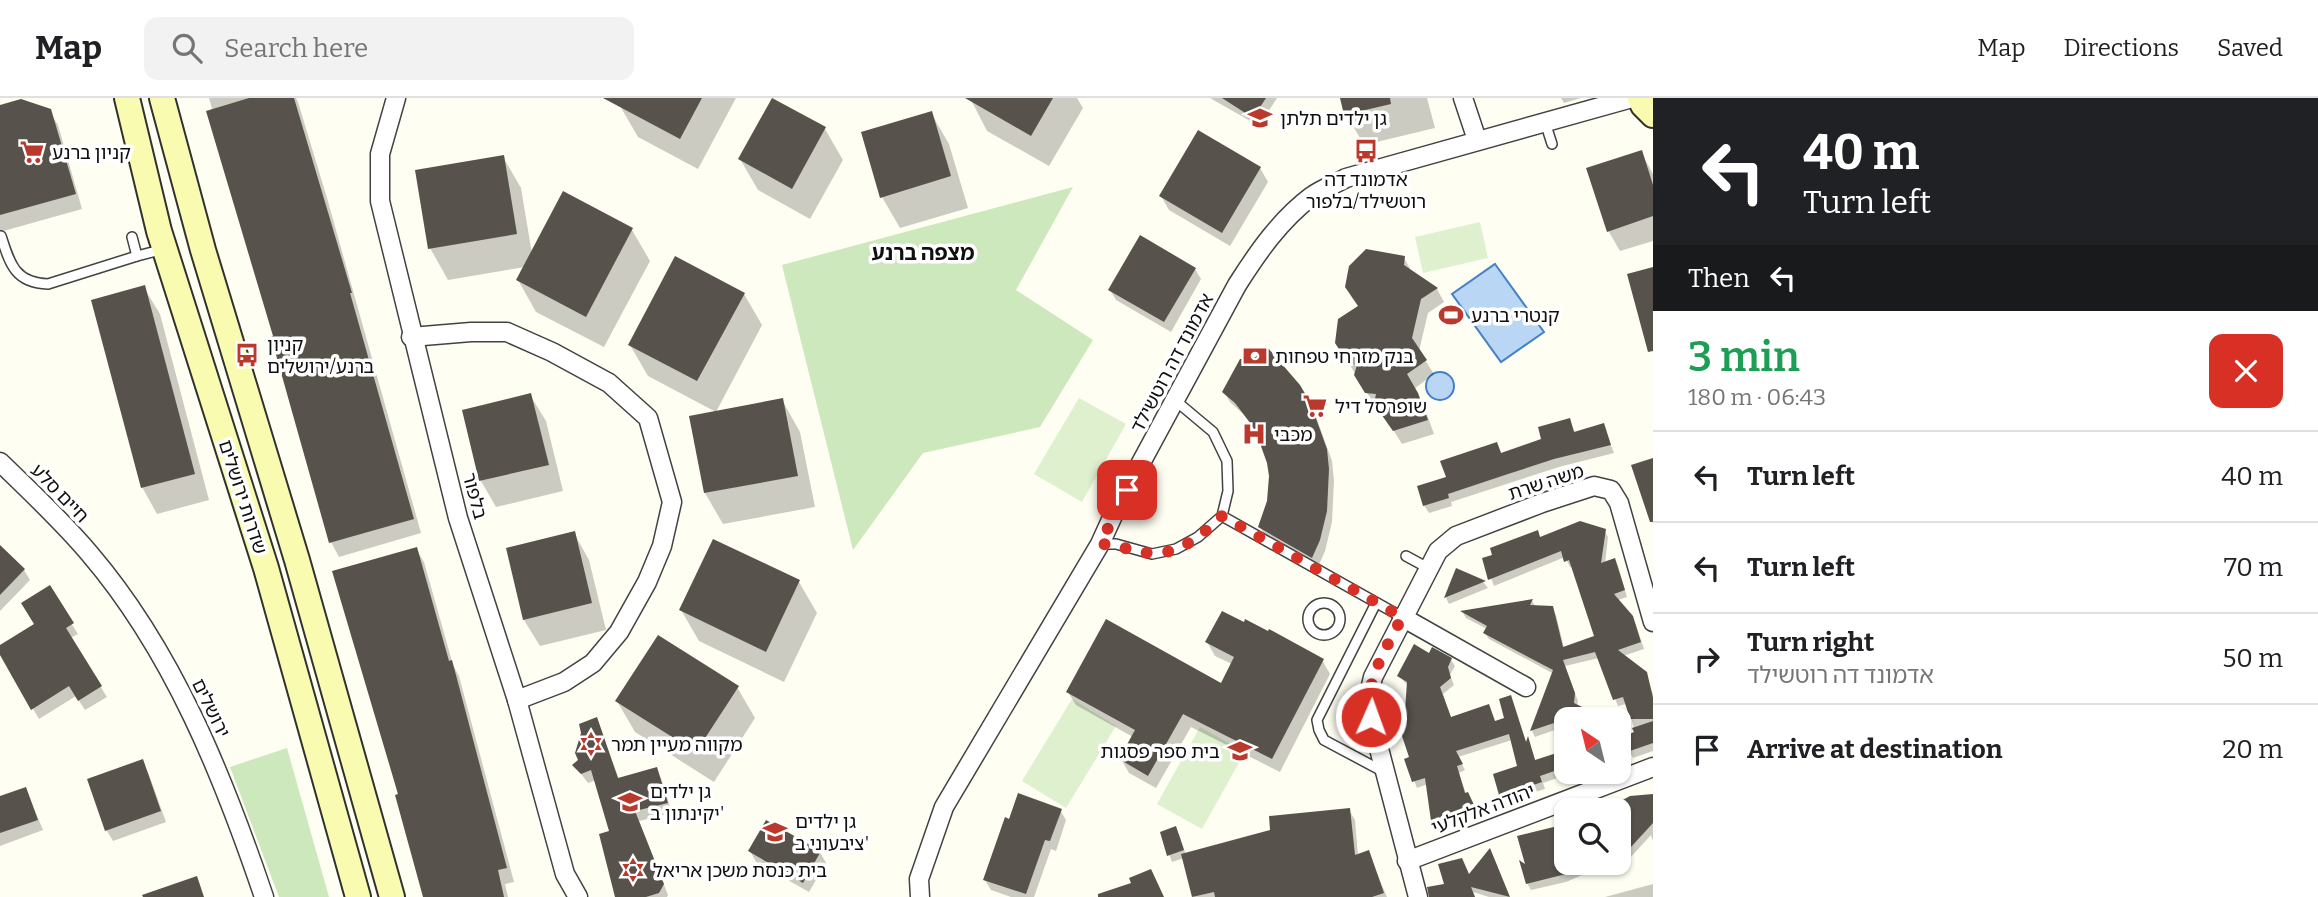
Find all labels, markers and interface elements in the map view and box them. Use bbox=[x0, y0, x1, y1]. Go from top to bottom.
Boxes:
search box bbox=[144, 17, 634, 80]
text: Map bbox=[35, 28, 102, 68]
icon: search bbox=[168, 29, 206, 67]
text: Search here bbox=[224, 33, 368, 64]
text: Map bbox=[1977, 34, 2026, 62]
text: Directions bbox=[2064, 34, 2179, 62]
text: Saved bbox=[2217, 34, 2283, 62]
school or university icon: גן ילדים תלתן bbox=[1246, 104, 1274, 132]
place label: גן ילדים תלתן bbox=[1280, 107, 1387, 130]
text: 40 m bbox=[1803, 123, 1920, 182]
icon: left bbox=[1688, 126, 1779, 217]
bus stop icon: אדמונד דה רוטשילד/בלפור bbox=[1352, 137, 1380, 165]
supermarket icon: קניון ברנע bbox=[18, 138, 46, 166]
place label: קניון ברנע bbox=[52, 141, 131, 164]
place label: אדמונד דה רוטשילד/בלפור bbox=[1306, 168, 1426, 213]
text: Turn left bbox=[1803, 183, 1931, 221]
district label: מצפה ברנע bbox=[872, 240, 975, 266]
icon: left bbox=[1764, 259, 1802, 297]
text: Then bbox=[1688, 263, 1750, 294]
street label: אדמונד דה רוטשילד bbox=[1126, 289, 1218, 437]
sports icon: קנטרי ברנע bbox=[1437, 301, 1465, 329]
place label: קנטרי ברנע bbox=[1471, 304, 1560, 327]
text: 3 min bbox=[1688, 332, 1800, 382]
place label: קניון ברנע/ירושלים bbox=[267, 333, 375, 378]
button: close bbox=[2209, 334, 2283, 408]
bus stop icon: קניון ברנע/ירושלים bbox=[233, 341, 261, 369]
bank icon: בנק מזרחי טפחות bbox=[1241, 342, 1269, 370]
place label: בנק מזרחי טפחות bbox=[1275, 345, 1414, 368]
text: 180 m · 06:43 bbox=[1688, 383, 1826, 411]
supermarket icon: שופרסל דיל bbox=[1301, 392, 1329, 420]
place label: שופרסל דיל bbox=[1335, 395, 1427, 418]
hospital icon: מכבי bbox=[1240, 420, 1268, 448]
place label: מכבי bbox=[1274, 423, 1312, 446]
street label: שדרות ירושלים bbox=[214, 437, 272, 557]
icon: left bbox=[1688, 458, 1726, 496]
street label: חיים סלע bbox=[26, 459, 94, 527]
street label: משה שרת bbox=[1505, 459, 1587, 505]
pin bbox=[1097, 460, 1157, 520]
text: Turn left bbox=[1747, 461, 1855, 492]
text: 40 m bbox=[2221, 461, 2283, 492]
street label: בלפור bbox=[458, 470, 492, 522]
icon: arrive bbox=[1108, 471, 1146, 509]
icon: left bbox=[1688, 549, 1726, 587]
text: Turn left bbox=[1747, 552, 1855, 583]
text: 70 m bbox=[2224, 552, 2283, 583]
text: Turn right bbox=[1747, 627, 1874, 658]
icon: right bbox=[1688, 640, 1726, 678]
text: 50 m bbox=[2222, 643, 2283, 674]
text: אדמונד דה רוטשילד bbox=[1747, 661, 1934, 689]
street label: ירושלים bbox=[187, 675, 235, 741]
position arrow bbox=[1334, 680, 1408, 754]
north arrow bbox=[1554, 707, 1631, 784]
map controls bbox=[1554, 707, 1631, 875]
synagogue icon: מקווה מעיין תמר bbox=[577, 730, 605, 758]
icon: arrive bbox=[1688, 731, 1726, 769]
place label: מקווה מעיין תמר bbox=[611, 733, 743, 756]
text: Arrive at destination bbox=[1747, 734, 2002, 765]
text: 20 m bbox=[2222, 734, 2283, 765]
school or university icon: בית ספר פסגות bbox=[1226, 737, 1254, 765]
place label: בית ספר פסגות bbox=[1101, 740, 1220, 763]
street label: יהודה אלקלעי bbox=[1428, 779, 1538, 839]
place label: גן ילדים יקינתון ב' bbox=[650, 780, 724, 825]
school or university icon: גן ילדים יקינתון ב' bbox=[616, 788, 644, 816]
button: search bbox=[1554, 798, 1631, 875]
place label: גן ילדים ציבעוני ב' bbox=[795, 810, 869, 855]
school or university icon: גן ילדים ציבעוני ב' bbox=[761, 818, 789, 846]
synagogue icon: בית כנסת משכן אריאל bbox=[619, 856, 647, 884]
place label: בית כנסת משכן אריאל bbox=[653, 859, 827, 882]

